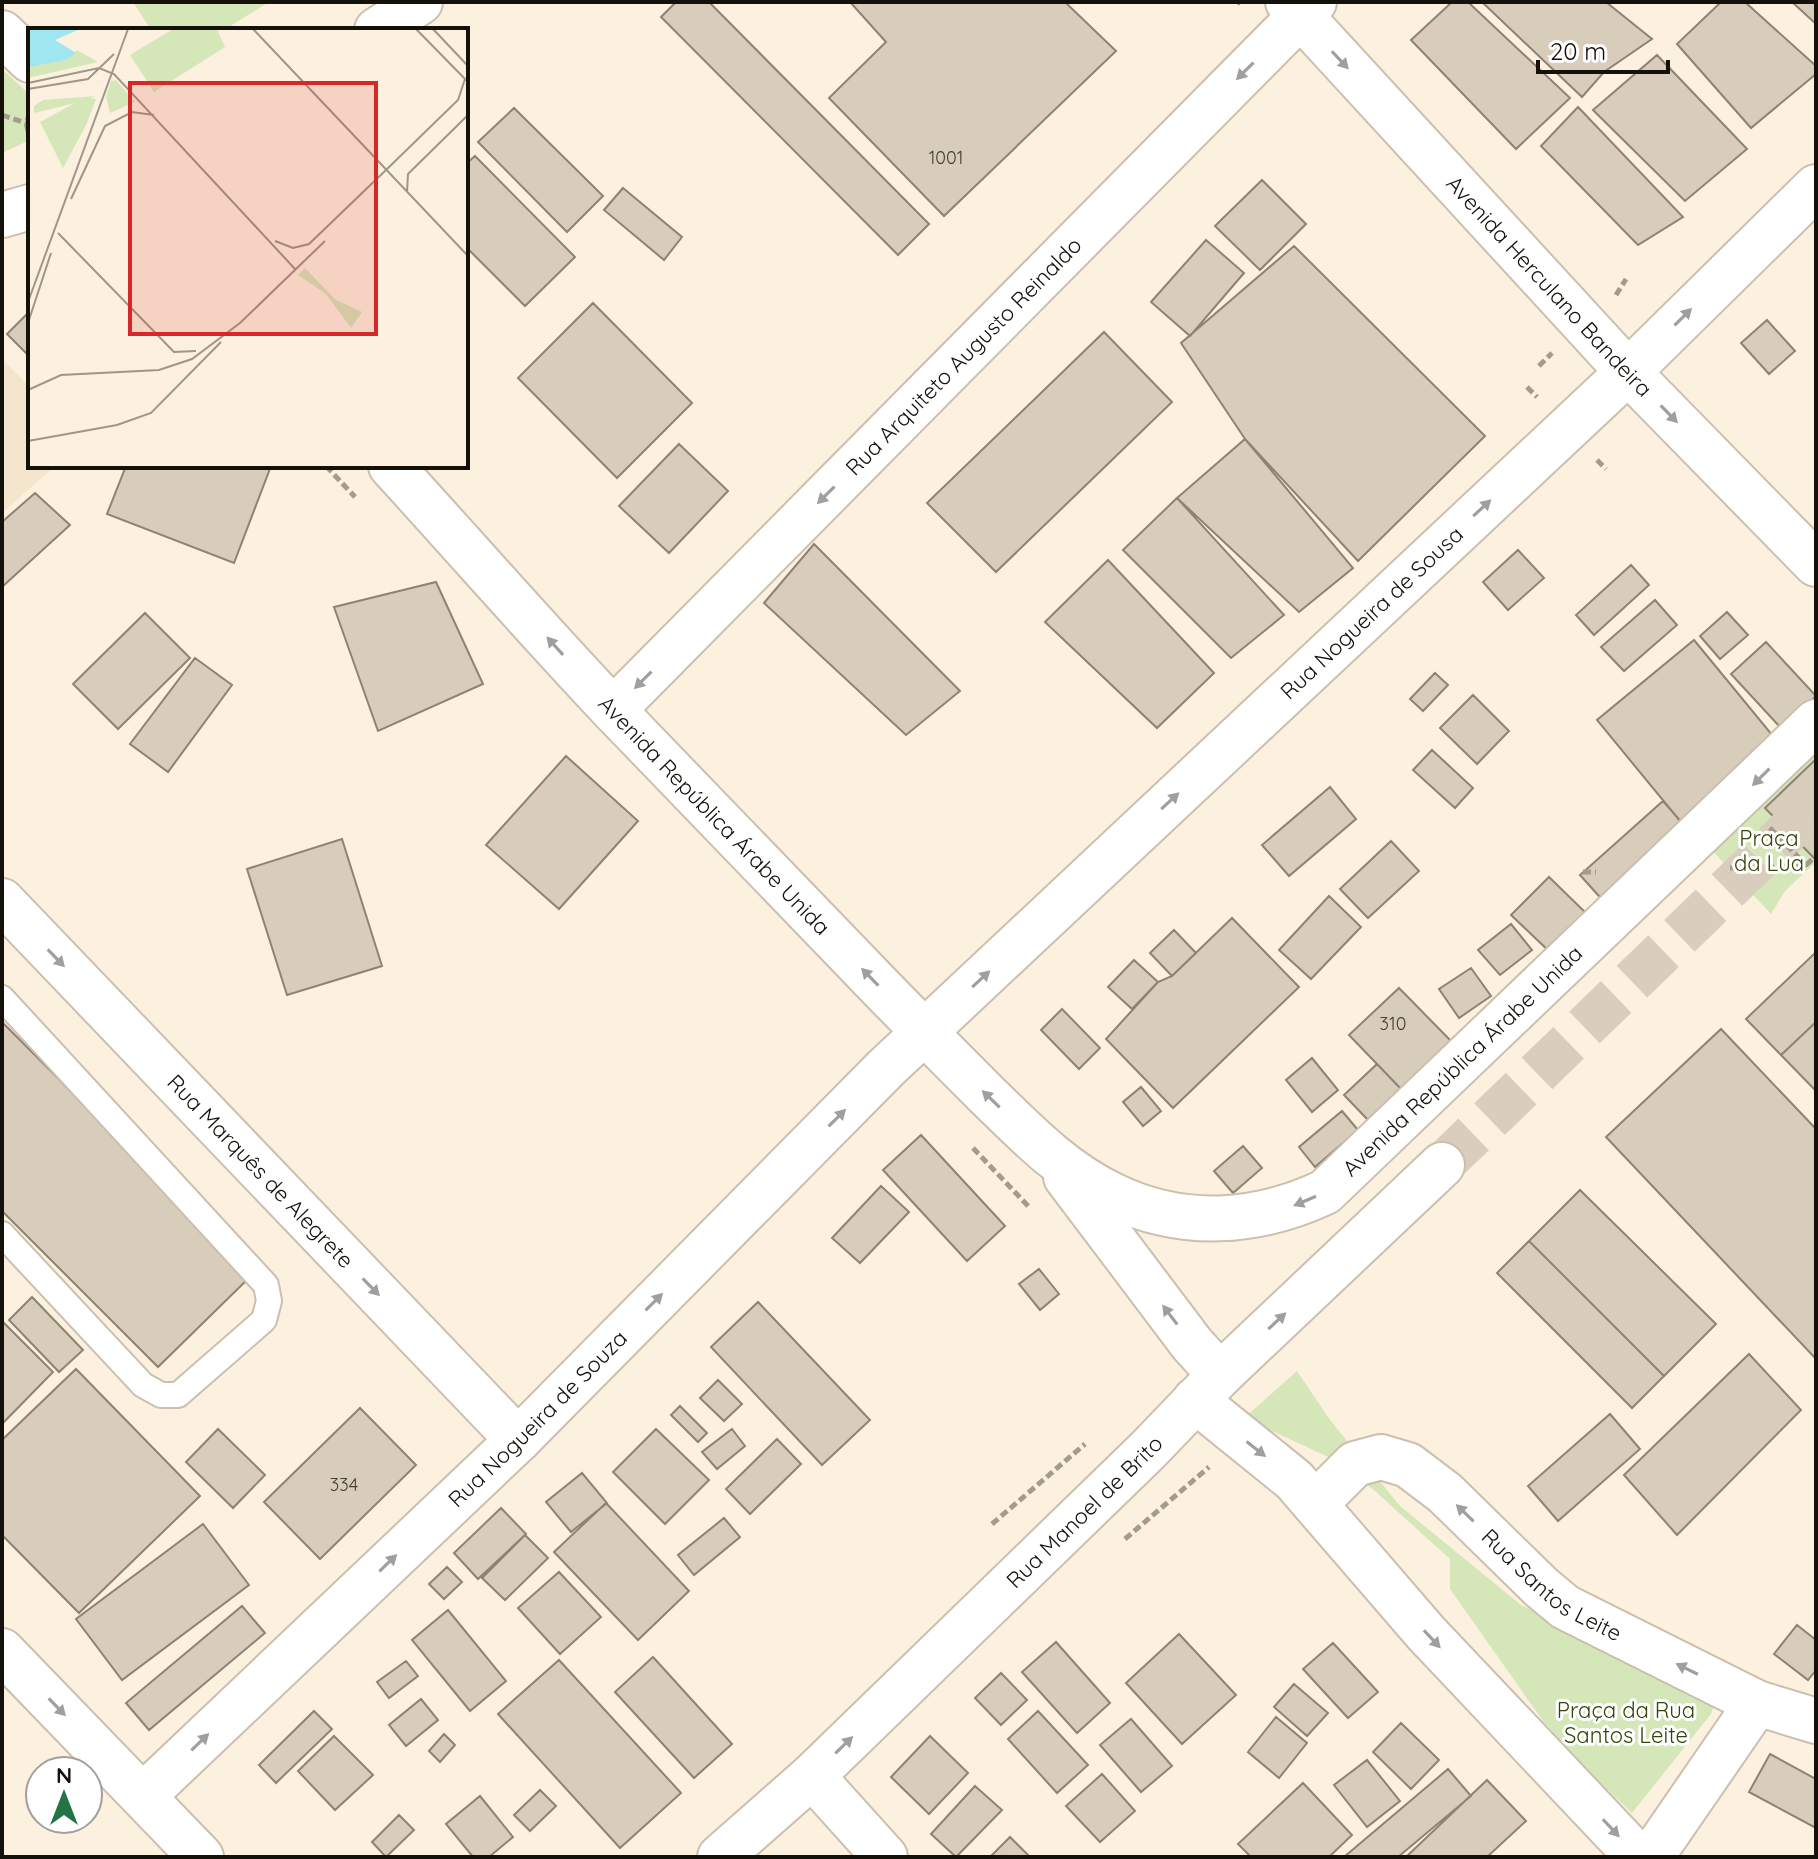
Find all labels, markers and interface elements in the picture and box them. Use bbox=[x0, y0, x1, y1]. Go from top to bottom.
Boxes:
scale bar bbox=[1538, 24, 1668, 74]
inset map bbox=[28, 28, 468, 468]
text: 20 m bbox=[1550, 36, 1606, 66]
one-way arrow bbox=[1331, 50, 1349, 69]
one-way arrow bbox=[1236, 61, 1255, 80]
house number: 1001 bbox=[929, 146, 963, 169]
street label: Avenida Herculano Bandeira bbox=[1440, 170, 1658, 402]
street label: Rua Arquiteto Augusto Reinaldo bbox=[839, 231, 1087, 481]
one-way arrow bbox=[1673, 309, 1692, 327]
one-way arrow bbox=[1659, 404, 1678, 423]
one-way arrow bbox=[817, 485, 836, 504]
one-way arrow bbox=[1472, 500, 1491, 518]
street label: Rua Nogueira de Sousa bbox=[1274, 520, 1469, 705]
one-way arrow bbox=[547, 637, 565, 656]
one-way arrow bbox=[634, 670, 653, 689]
street label: Avenida República Árabe Unida bbox=[593, 690, 836, 941]
one-way arrow bbox=[1752, 767, 1771, 786]
one-way arrow bbox=[1160, 793, 1179, 811]
park label: Praça da Lua bbox=[1734, 824, 1804, 877]
street label: Avenida República Árabe Unida bbox=[1336, 939, 1588, 1182]
one-way arrow bbox=[46, 948, 65, 967]
one-way arrow bbox=[861, 967, 879, 986]
one-way arrow bbox=[971, 971, 990, 989]
house number: 310 bbox=[1380, 1012, 1406, 1035]
street label: Rua Marquês de Alegrete bbox=[161, 1068, 360, 1274]
one-way arrow bbox=[982, 1090, 1001, 1108]
one-way arrow bbox=[827, 1109, 846, 1128]
one-way arrow bbox=[1293, 1195, 1317, 1208]
one-way arrow bbox=[362, 1277, 380, 1296]
one-way arrow bbox=[644, 1294, 663, 1312]
one-way arrow bbox=[1162, 1305, 1178, 1325]
one-way arrow bbox=[1267, 1313, 1286, 1331]
street label: Rua Nogueira de Souza bbox=[442, 1324, 633, 1513]
street label: Rua Manoel de Brito bbox=[1000, 1429, 1168, 1594]
one-way arrow bbox=[1246, 1440, 1266, 1457]
house number: 334 bbox=[330, 1473, 358, 1496]
one-way arrow bbox=[1456, 1504, 1475, 1523]
street label: Rua Santos Leite bbox=[1476, 1523, 1626, 1647]
one-way arrow bbox=[379, 1554, 398, 1572]
one-way arrow bbox=[1423, 1629, 1441, 1648]
one-way arrow bbox=[1676, 1662, 1699, 1676]
park label: Praça da Rua Santos Leite bbox=[1557, 1696, 1695, 1749]
one-way arrow bbox=[47, 1697, 65, 1716]
one-way arrow bbox=[190, 1733, 209, 1752]
one-way arrow bbox=[834, 1736, 853, 1755]
north arrow bbox=[24, 1755, 104, 1835]
text: N bbox=[56, 1761, 72, 1789]
one-way arrow bbox=[1601, 1818, 1619, 1837]

